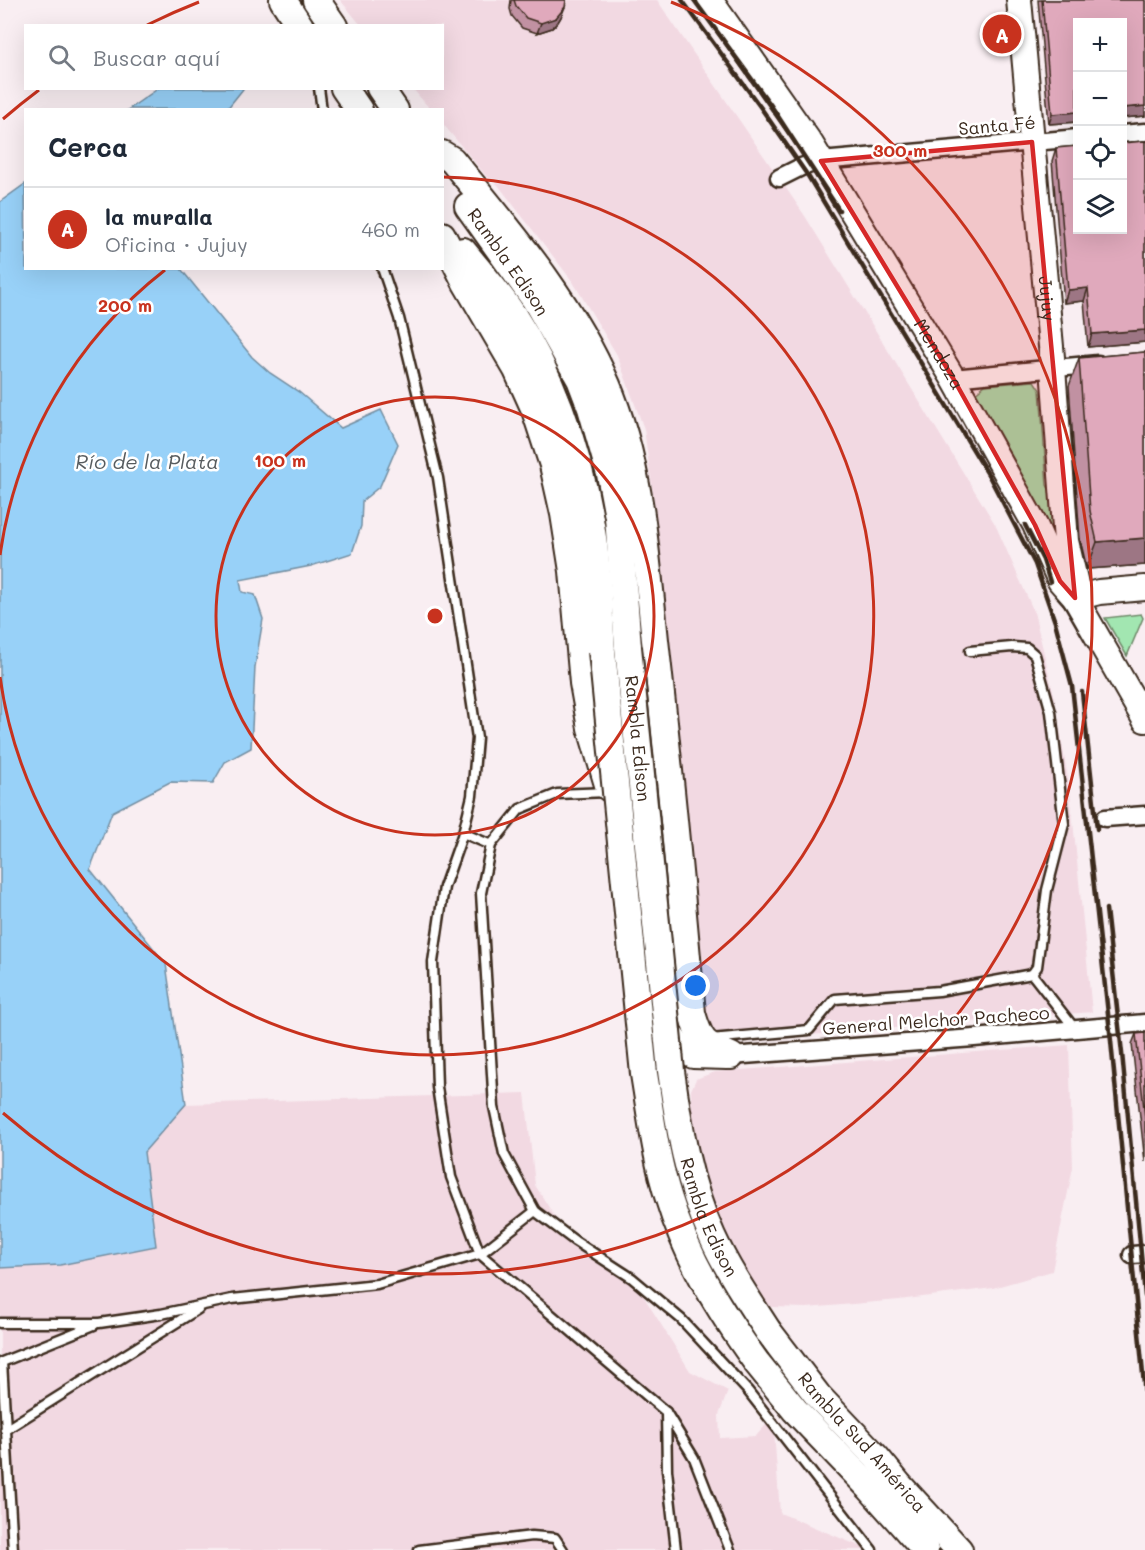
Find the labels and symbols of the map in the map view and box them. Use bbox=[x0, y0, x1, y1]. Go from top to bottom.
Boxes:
pin: A bbox=[982, 12, 1022, 57]
street label: Santa Fé bbox=[957, 110, 1037, 140]
text: 300 m bbox=[873, 138, 927, 162]
street label: Rambla Edison bbox=[462, 203, 555, 320]
street label: Jujuy bbox=[1034, 275, 1062, 322]
text: 200 m bbox=[98, 293, 152, 317]
street label: Mendoza bbox=[909, 314, 970, 394]
water label: Río de la Plata bbox=[75, 448, 219, 474]
text: 100 m bbox=[254, 448, 306, 472]
centre of rings bbox=[425, 606, 445, 626]
street label: Rambla Edison bbox=[620, 674, 657, 803]
your location bbox=[681, 971, 710, 1000]
street label: General Melchor Pacheco bbox=[822, 1000, 1051, 1040]
street label: Rambla Edison bbox=[675, 1155, 744, 1281]
street label: Rambla Sud América bbox=[793, 1367, 932, 1518]

